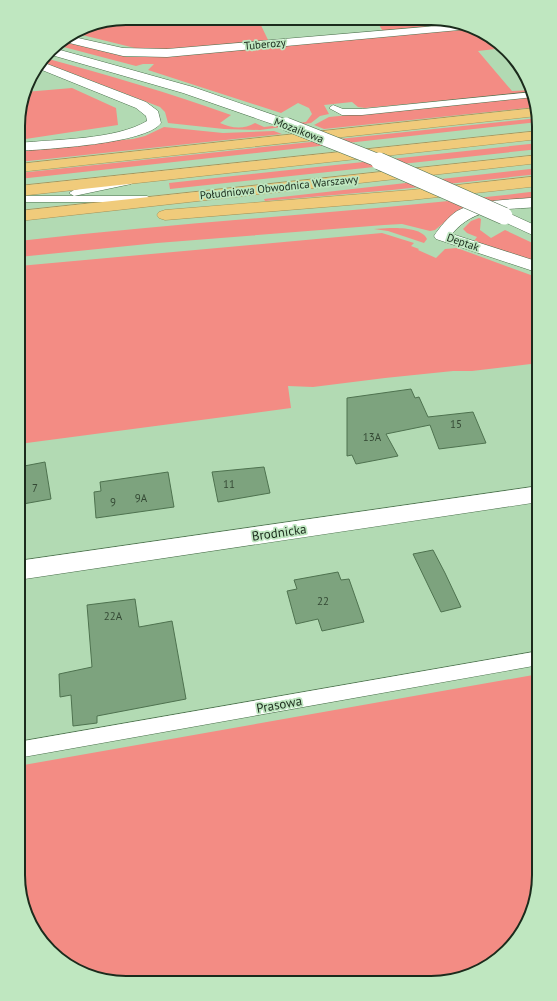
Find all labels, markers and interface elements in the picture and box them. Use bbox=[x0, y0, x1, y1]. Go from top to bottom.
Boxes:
street label: Tuberozy bbox=[244, 35, 287, 53]
street label: Mozaikowa bbox=[272, 114, 326, 146]
street label: Południowa Obwodnica Warszawy bbox=[199, 172, 360, 202]
street label: Deptak bbox=[445, 230, 482, 254]
house number: 15 bbox=[450, 417, 462, 431]
house number: 13A bbox=[363, 430, 382, 444]
house number: 11 bbox=[223, 477, 235, 491]
house number: 7 bbox=[32, 481, 38, 495]
house number: 9A bbox=[135, 491, 148, 505]
house number: 9 bbox=[110, 495, 116, 509]
street label: Brodnicka bbox=[251, 520, 308, 545]
house number: 22 bbox=[317, 594, 329, 608]
house number: 22A bbox=[104, 609, 123, 623]
street label: Prasowa bbox=[255, 692, 303, 717]

